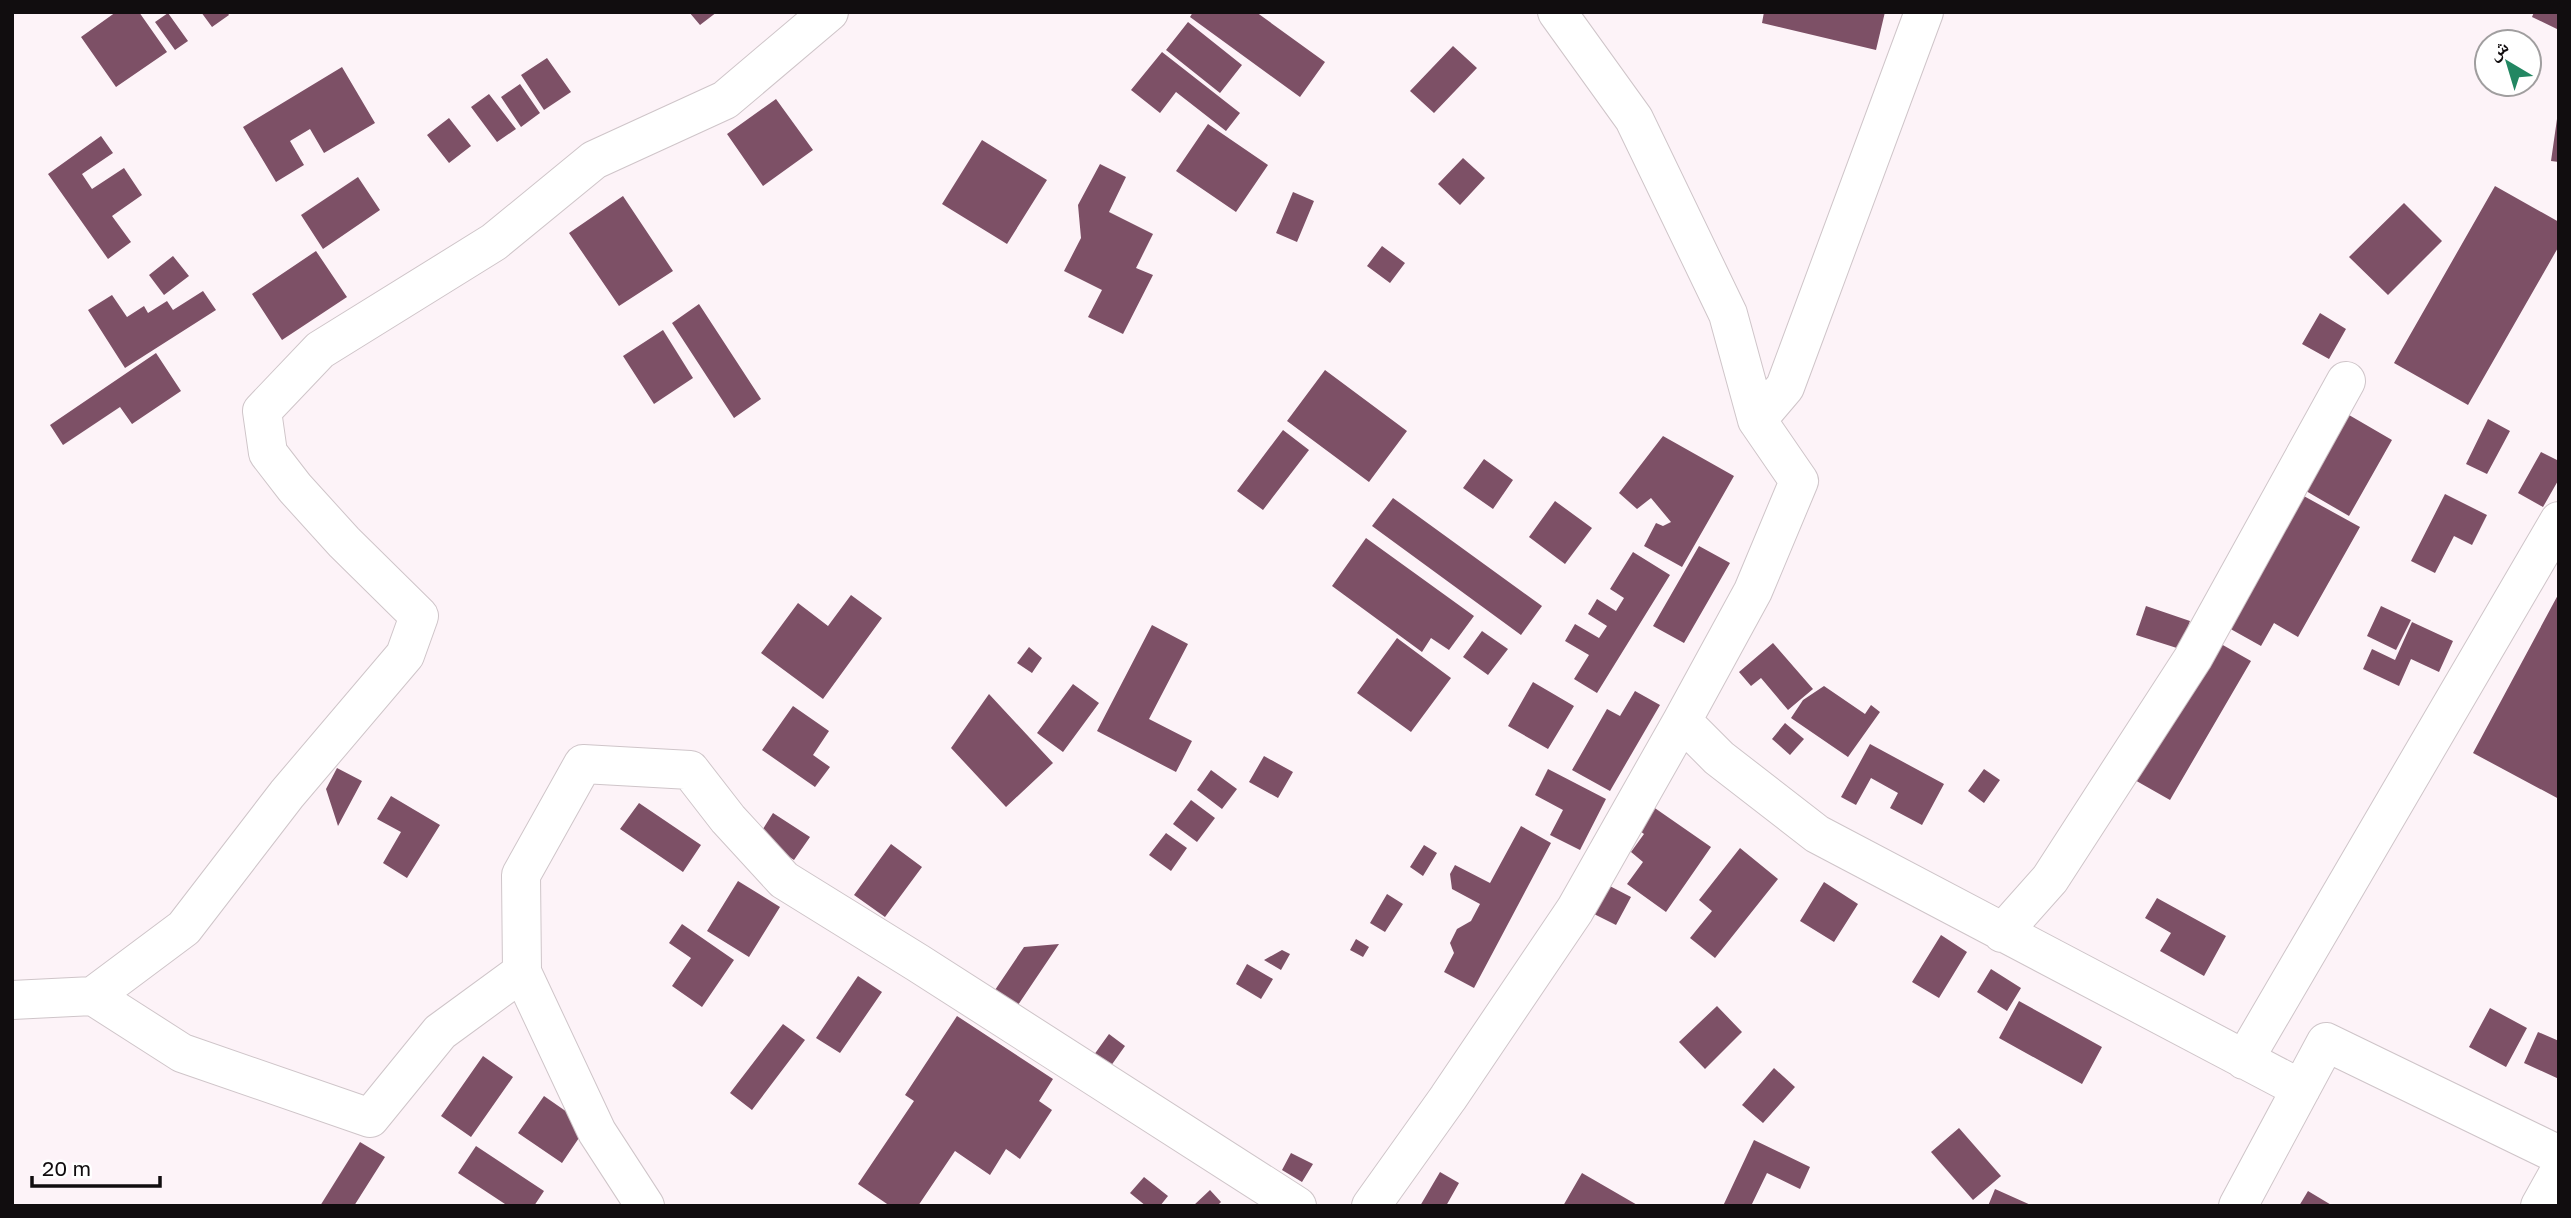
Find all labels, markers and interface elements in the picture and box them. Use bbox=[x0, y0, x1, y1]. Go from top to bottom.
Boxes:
north arrow bbox=[2473, 28, 2543, 98]
text: ش bbox=[2482, 34, 2513, 65]
scale bar bbox=[32, 1144, 159, 1188]
text: 20 m bbox=[42, 1155, 91, 1181]

